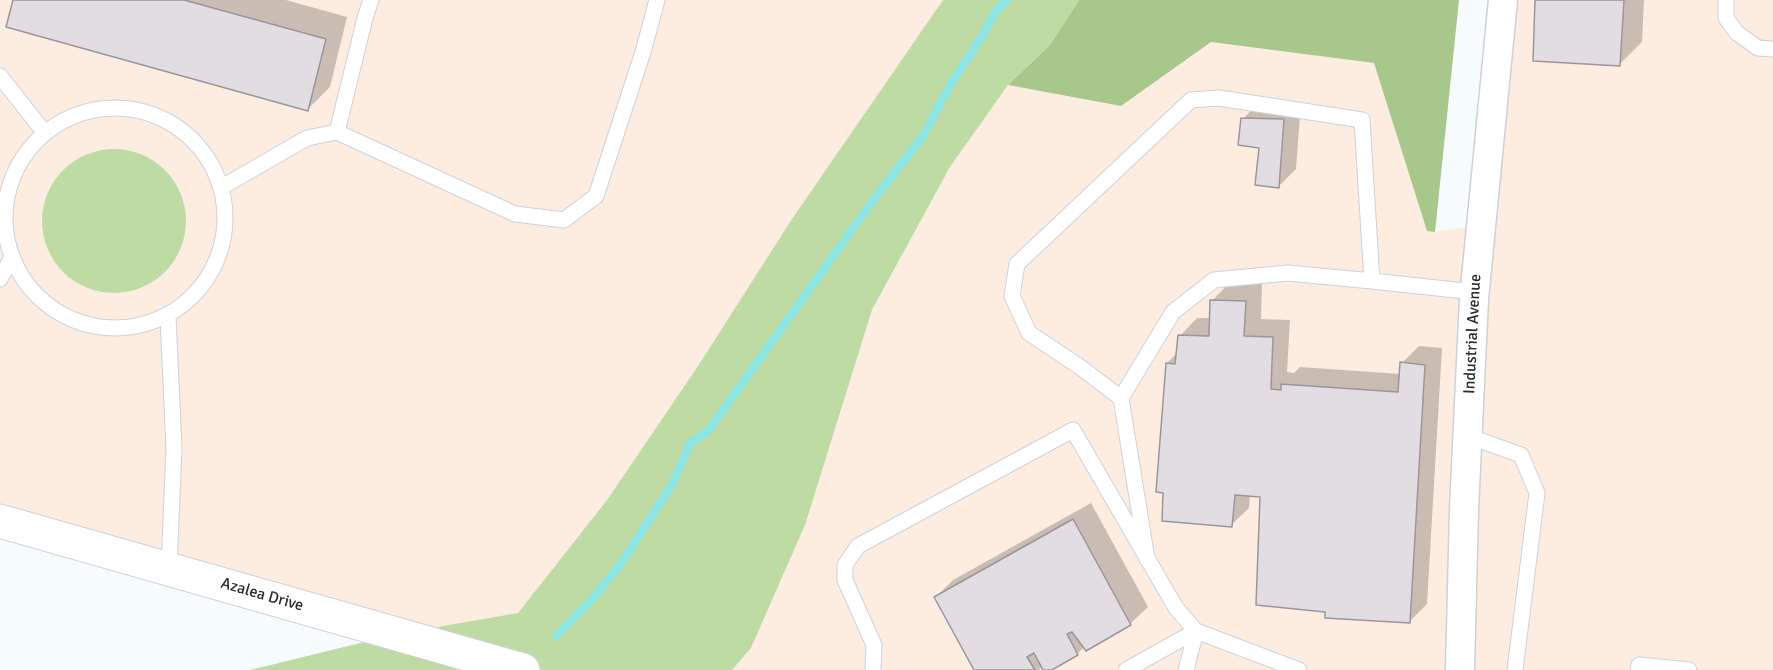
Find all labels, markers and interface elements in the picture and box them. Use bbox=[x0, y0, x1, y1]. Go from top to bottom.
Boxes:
street label: Industrial Avenue bbox=[1460, 274, 1486, 394]
street label: Azalea Drive bbox=[218, 574, 306, 616]

